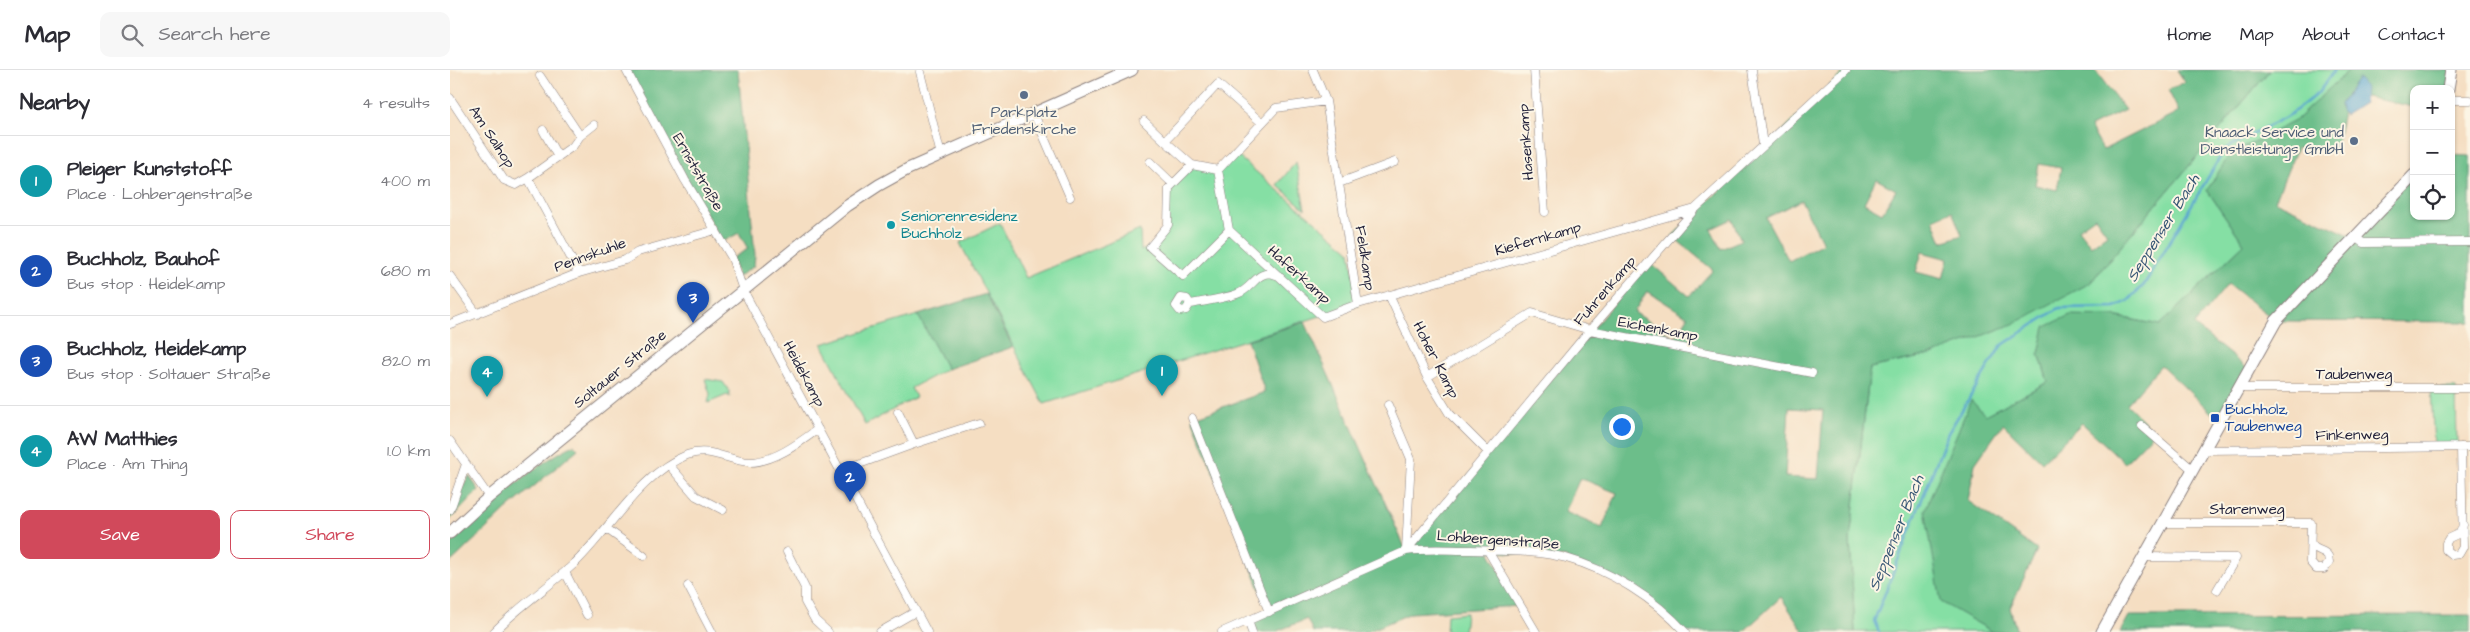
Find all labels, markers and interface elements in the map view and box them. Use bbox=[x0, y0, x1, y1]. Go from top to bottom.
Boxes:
search box bbox=[100, 12, 450, 57]
text: Map bbox=[25, 18, 70, 52]
icon: search bbox=[118, 21, 146, 49]
text: Search here bbox=[158, 21, 271, 48]
text: Home bbox=[2167, 22, 2212, 47]
text: Map bbox=[2240, 22, 2274, 47]
text: About bbox=[2302, 22, 2350, 47]
text: Contact bbox=[2378, 22, 2445, 47]
map controls bbox=[2410, 85, 2455, 220]
button: + bbox=[2410, 85, 2455, 130]
text: Nearby bbox=[20, 88, 90, 117]
marker: Parkplatz Friedenskirche bbox=[1018, 89, 1030, 101]
text: 4 results bbox=[362, 92, 430, 114]
street label: Am Salhop bbox=[464, 101, 520, 173]
place label: Parkplatz Friedenskirche bbox=[972, 102, 1076, 140]
street label: Hasenkamp bbox=[1513, 103, 1539, 181]
place label: Knaack Service und Dienstleistungs GmbH bbox=[2201, 122, 2344, 161]
street label: Ernststraße bbox=[667, 129, 729, 215]
button: − bbox=[2410, 130, 2455, 175]
marker: Knaack Service und Dienstleistungs GmbH bbox=[2348, 135, 2360, 147]
text: Pleiger Kunststoff bbox=[67, 156, 232, 183]
water label: Seppenser Bach bbox=[2121, 169, 2205, 286]
text: 1 bbox=[35, 170, 37, 192]
text: 400 m bbox=[380, 170, 430, 192]
button: locate bbox=[2410, 175, 2455, 220]
text: Place · Lohbergenstraße bbox=[67, 183, 253, 205]
place label: Seniorenresidenz Buchholz bbox=[901, 206, 1018, 244]
street label: Kiefernkamp bbox=[1492, 217, 1584, 261]
marker: Seniorenresidenz Buchholz bbox=[885, 219, 897, 231]
street label: Feldkamp bbox=[1350, 224, 1380, 292]
street label: Pennskuhle bbox=[551, 232, 629, 278]
street label: Haferkamp bbox=[1263, 241, 1335, 309]
text: Buchholz, Bauhof bbox=[67, 246, 219, 273]
street label: Fuhrenkamp bbox=[1569, 252, 1641, 330]
text: 2 bbox=[31, 260, 41, 282]
text: 680 m bbox=[381, 260, 430, 282]
text: Bus stop · Heidekamp bbox=[67, 273, 225, 295]
pin: 3 bbox=[677, 282, 709, 323]
street label: Eichenkamp bbox=[1616, 311, 1700, 347]
street label: Hoher Kamp bbox=[1408, 318, 1464, 402]
street label: Soltauer Straße bbox=[569, 325, 671, 413]
text: Buchholz, Heidekamp bbox=[67, 336, 246, 363]
street label: Heidekamp bbox=[778, 337, 830, 411]
text: 3 bbox=[32, 350, 40, 372]
text: 820 m bbox=[382, 350, 430, 372]
pin: 1 bbox=[1146, 355, 1178, 396]
pin: 4 bbox=[471, 356, 503, 397]
text: Bus stop · Soltauer Straße bbox=[67, 363, 271, 385]
street label: Taubenweg bbox=[2316, 364, 2393, 386]
place label: Buchholz, Taubenweg bbox=[2225, 399, 2302, 438]
marker: Buchholz, Taubenweg bbox=[2209, 412, 2221, 424]
your location bbox=[1609, 414, 1635, 440]
street label: Finkenweg bbox=[2315, 424, 2389, 447]
text: AW Matthies bbox=[67, 426, 178, 453]
text: 4 bbox=[31, 440, 41, 462]
text: 1.0 km bbox=[387, 440, 430, 462]
text: Place · Am Thing bbox=[67, 453, 187, 475]
pin: 2 bbox=[834, 461, 866, 502]
water label: Seppenser Bach bbox=[1863, 471, 1930, 594]
street label: Starenweg bbox=[2209, 499, 2285, 521]
button: Save bbox=[20, 510, 220, 559]
button: Share bbox=[230, 510, 430, 559]
street label: Lohbergenstraße bbox=[1436, 525, 1560, 556]

